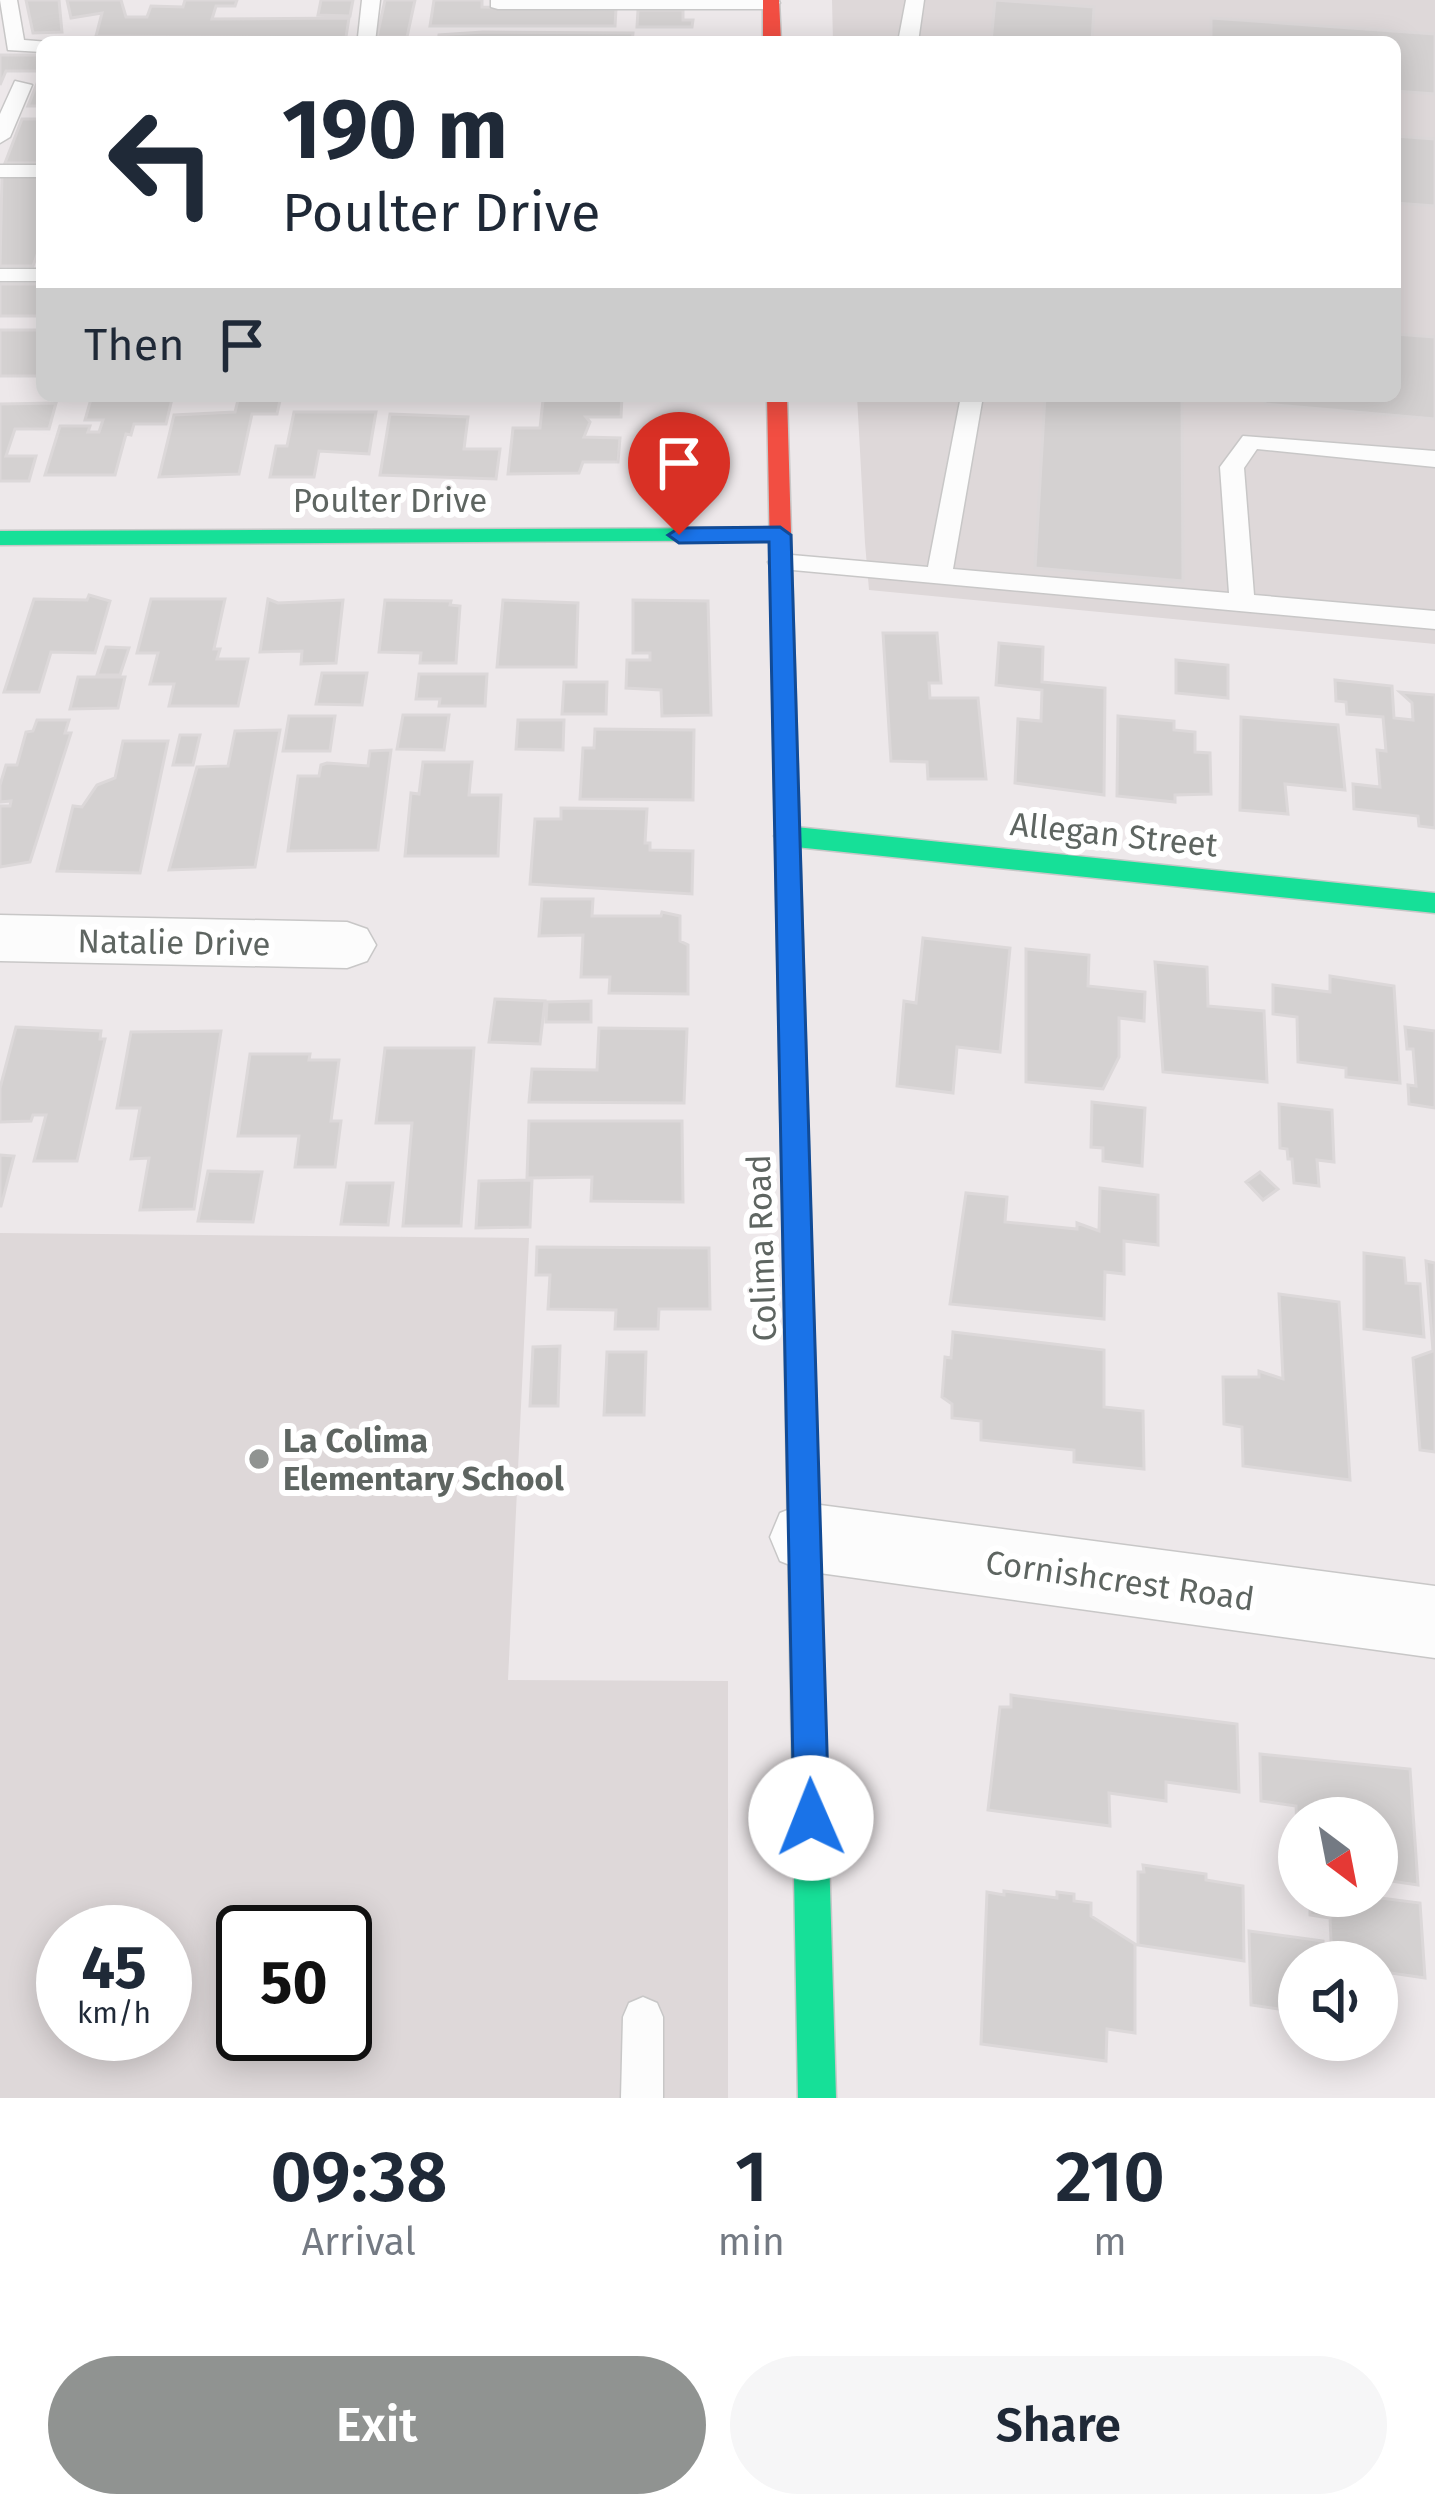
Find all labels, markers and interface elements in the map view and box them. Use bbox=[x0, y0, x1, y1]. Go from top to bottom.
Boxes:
text: 190 m bbox=[282, 79, 508, 180]
icon: left bbox=[84, 84, 240, 240]
text: Poulter Drive bbox=[282, 181, 600, 245]
icon: arrive bbox=[209, 312, 275, 378]
text: Then bbox=[84, 318, 185, 372]
pin bbox=[628, 412, 730, 535]
icon: arrive bbox=[646, 430, 712, 496]
street label: Poulter Drive bbox=[293, 481, 487, 521]
street label: Allegan Street bbox=[1008, 804, 1220, 866]
street label: Natalie Drive bbox=[77, 921, 271, 965]
street label: Colima Road bbox=[739, 1154, 785, 1342]
place label: La Colima Elementary School bbox=[283, 1421, 564, 1499]
marker: La Colima Elementary School bbox=[246, 1446, 272, 1472]
street label: Cornishcrest Road bbox=[983, 1542, 1257, 1620]
position arrow bbox=[748, 1755, 874, 1881]
north arrow bbox=[1278, 1797, 1398, 1917]
map controls bbox=[1278, 1797, 1398, 2061]
speed limit sign: 50 bbox=[216, 1905, 372, 2061]
text: 45 bbox=[81, 1932, 147, 2004]
button: sound bbox=[1278, 1941, 1398, 2061]
text: km/h bbox=[77, 1995, 151, 2031]
text: 09:38 bbox=[270, 2134, 448, 2220]
text: 1 bbox=[735, 2134, 768, 2220]
text: 210 bbox=[1055, 2134, 1165, 2220]
text: Arrival bbox=[302, 2219, 416, 2265]
text: min bbox=[718, 2219, 785, 2265]
text: m bbox=[1093, 2219, 1127, 2265]
button: Exit bbox=[48, 2356, 706, 2494]
button: Share bbox=[730, 2356, 1387, 2494]

